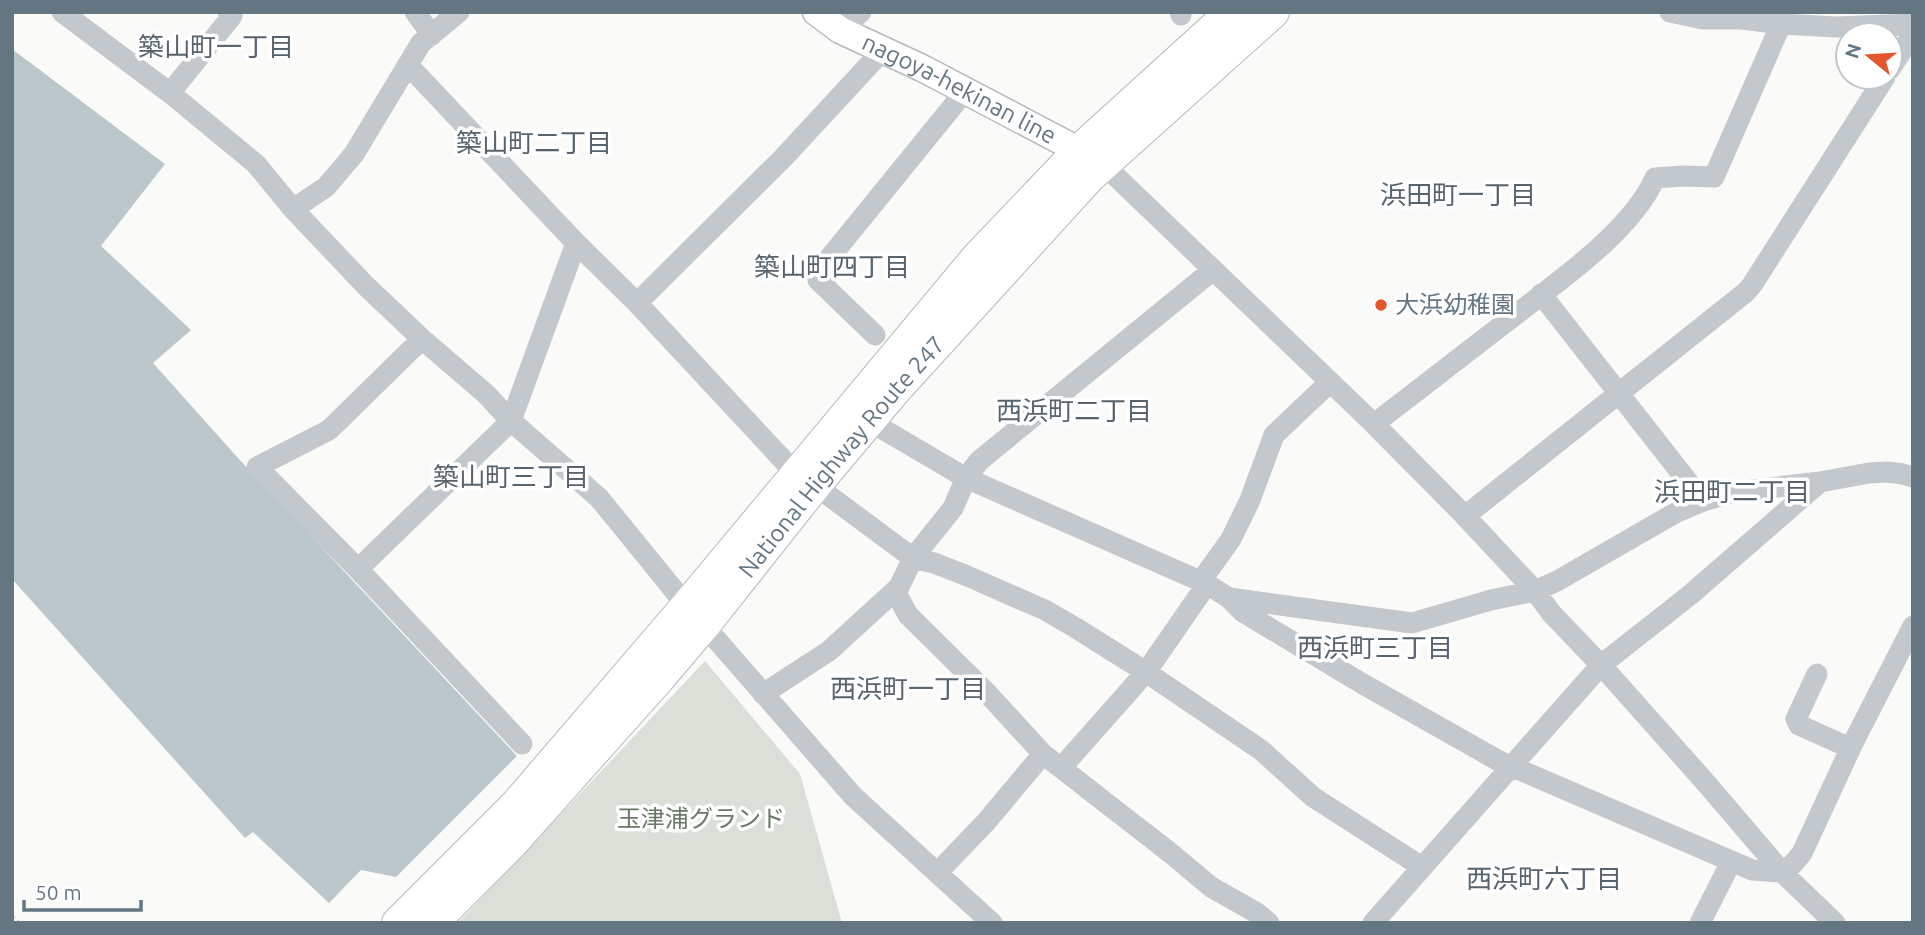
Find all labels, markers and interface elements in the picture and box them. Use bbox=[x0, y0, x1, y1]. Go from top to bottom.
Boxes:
north arrow bbox=[1834, 21, 1904, 91]
street label: nagoya-hekinan line bbox=[858, 28, 1061, 149]
district label: 築山町一丁目 bbox=[138, 32, 294, 61]
text: N bbox=[1840, 41, 1865, 61]
district label: 築山町二丁目 bbox=[456, 128, 612, 157]
district label: 浜田町一丁目 bbox=[1380, 180, 1536, 209]
district label: 築山町四丁目 bbox=[754, 252, 910, 281]
place label: 大浜幼稚園 bbox=[1395, 291, 1515, 318]
marker: 大浜幼稚園 bbox=[1373, 297, 1389, 313]
street label: National Highway Route 247 bbox=[733, 331, 950, 583]
district label: 西浜町二丁目 bbox=[996, 396, 1152, 425]
district label: 築山町三丁目 bbox=[433, 462, 589, 491]
district label: 浜田町二丁目 bbox=[1654, 477, 1810, 506]
district label: 西浜町三丁目 bbox=[1297, 633, 1453, 662]
district label: 西浜町一丁目 bbox=[830, 674, 986, 703]
park label: 玉津浦グランド bbox=[617, 805, 785, 832]
district label: 西浜町六丁目 bbox=[1466, 864, 1622, 893]
scale bar bbox=[24, 869, 142, 913]
text: 50 m bbox=[35, 880, 82, 904]

